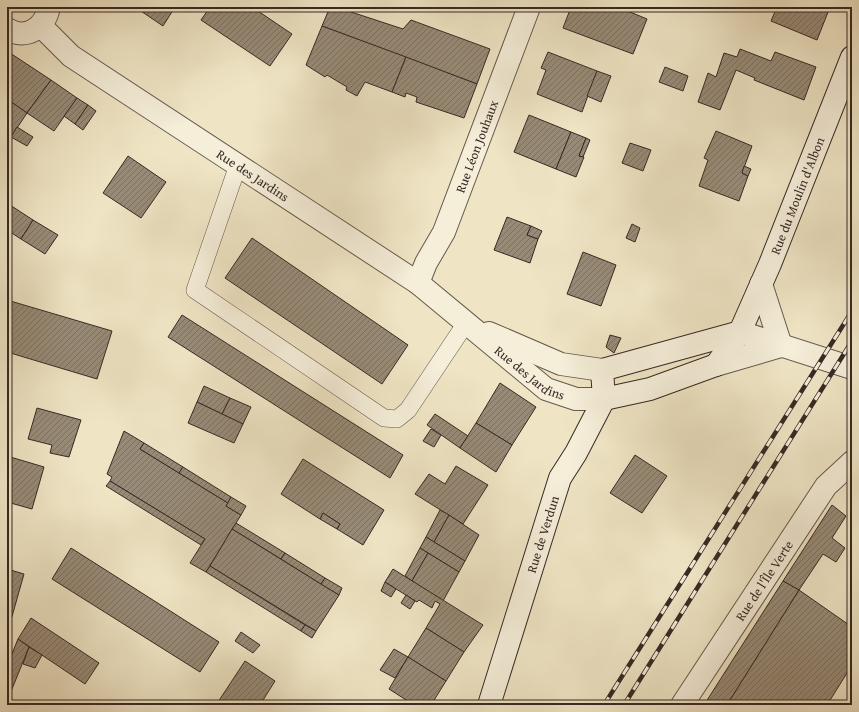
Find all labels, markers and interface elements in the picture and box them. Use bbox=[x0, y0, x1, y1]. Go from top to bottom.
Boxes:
street label: Rue Léon Jouhaux bbox=[450, 97, 503, 195]
street label: Rue du Moulin d'Albon bbox=[765, 133, 829, 257]
street label: Rue des Jardins bbox=[213, 144, 293, 206]
street label: Rue des Jardins bbox=[491, 341, 567, 404]
street label: Rue de Verdun bbox=[521, 493, 564, 575]
street label: Rue de l'Île Verte bbox=[730, 536, 797, 625]

